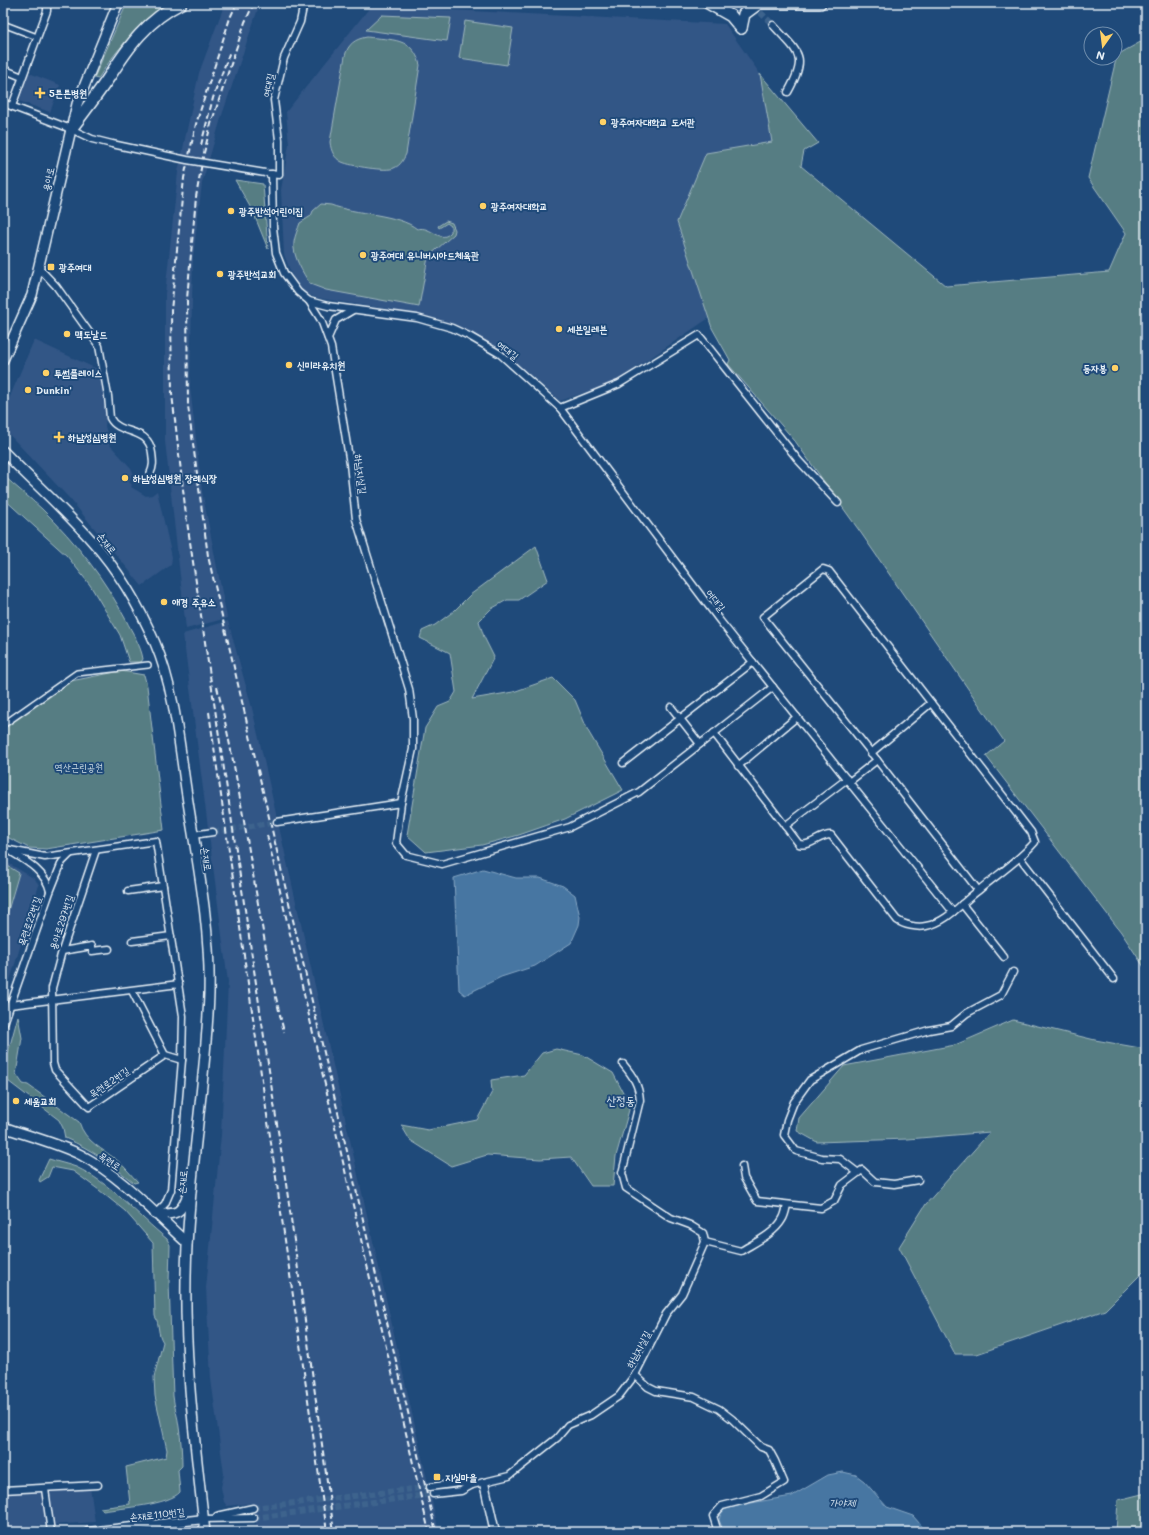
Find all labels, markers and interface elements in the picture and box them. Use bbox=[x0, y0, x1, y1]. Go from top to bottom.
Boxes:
north arrow bbox=[1083, 26, 1123, 66]
text: N bbox=[1095, 48, 1106, 64]
street label: 여대길 bbox=[258, 72, 278, 98]
place label: 5튼튼병원 bbox=[49, 86, 87, 100]
marker: 5튼튼병원 bbox=[34, 87, 46, 99]
place label: 광주여자대학교 도서관 bbox=[610, 115, 695, 129]
marker: 광주여자대학교 도서관 bbox=[598, 117, 608, 127]
street label: 용아로 bbox=[39, 166, 57, 192]
place label: 광주여자대학교 bbox=[490, 199, 547, 213]
marker: 광주여자대학교 bbox=[478, 201, 488, 211]
place label: 광주반석어린이집 bbox=[238, 204, 303, 218]
marker: 광주반석어린이집 bbox=[226, 206, 236, 216]
place label: 광주여대 유니버시아드체육관 bbox=[370, 248, 479, 262]
marker: 광주여대 유니버시아드체육관 bbox=[358, 250, 368, 260]
place label: 광주여대 bbox=[58, 260, 91, 274]
marker: 광주여대 bbox=[46, 262, 56, 272]
place label: 광주반석교회 bbox=[227, 267, 276, 281]
marker: 광주반석교회 bbox=[215, 269, 225, 279]
place label: 세븐일레븐 bbox=[567, 322, 607, 336]
marker: 세븐일레븐 bbox=[554, 324, 564, 334]
place label: 맥도날드 bbox=[75, 327, 107, 341]
marker: 맥도날드 bbox=[62, 329, 72, 339]
street label: 여대길 bbox=[494, 337, 522, 363]
place label: 신미라유치원 bbox=[297, 358, 345, 372]
marker: 신미라유치원 bbox=[284, 360, 294, 370]
place label: 동자봉 bbox=[1083, 361, 1107, 375]
marker: 동자봉 bbox=[1110, 363, 1120, 373]
place label: 투썸플레이스 bbox=[54, 366, 102, 380]
marker: 투썸플레이스 bbox=[41, 368, 51, 378]
place label: Dunkin' bbox=[36, 383, 72, 397]
marker: Dunkin' bbox=[23, 385, 33, 395]
place label: 하남성심병원 bbox=[67, 430, 116, 444]
marker: 하남성심병원 bbox=[53, 431, 65, 443]
street label: 하남지실길 bbox=[352, 453, 370, 495]
place label: 하남성심병원 장례식장 bbox=[132, 471, 217, 485]
marker: 하남성심병원 장례식장 bbox=[120, 473, 130, 483]
street label: 손재로 bbox=[94, 529, 120, 557]
street label: 여대길 bbox=[703, 586, 729, 614]
place label: 애경 주유소 bbox=[172, 595, 216, 609]
marker: 애경 주유소 bbox=[159, 597, 169, 607]
park label: 역산근린공원 bbox=[55, 760, 103, 774]
street label: 손재로 bbox=[198, 846, 216, 872]
street label: 용아로297번길 bbox=[45, 893, 77, 951]
street label: 목련로22번길 bbox=[14, 894, 44, 948]
street label: 목련로2번길 bbox=[86, 1063, 132, 1101]
district label: 산정동 bbox=[607, 1092, 635, 1108]
place label: 세움교회 bbox=[24, 1094, 56, 1108]
marker: 세움교회 bbox=[11, 1096, 21, 1106]
street label: 목련로 bbox=[96, 1148, 124, 1174]
street label: 손재로 bbox=[174, 1169, 190, 1195]
street label: 하남지실길 bbox=[622, 1328, 654, 1370]
place label: 지실마을 bbox=[445, 1470, 477, 1484]
marker: 지실마을 bbox=[432, 1472, 442, 1482]
water label: 가야제 bbox=[829, 1495, 857, 1510]
street label: 손재로110번길 bbox=[129, 1504, 185, 1524]

